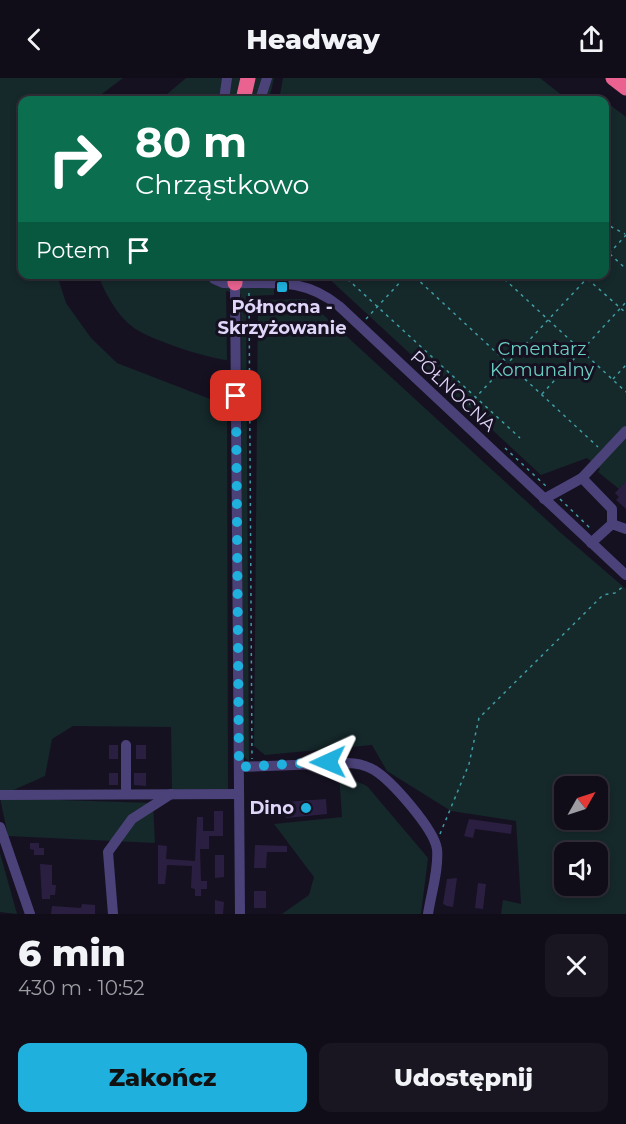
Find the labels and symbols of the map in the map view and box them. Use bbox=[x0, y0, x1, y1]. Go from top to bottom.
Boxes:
marker: Północna - Skrzyżowanie bbox=[275, 280, 289, 294]
place label: Północna - Skrzyżowanie bbox=[217, 296, 347, 339]
park label: Cmentarz Komunalny bbox=[490, 338, 594, 381]
street label: PÓŁNOCNA bbox=[406, 346, 500, 436]
pin bbox=[210, 370, 261, 421]
position arrow bbox=[296, 730, 360, 794]
north arrow bbox=[554, 776, 608, 830]
place label: Dino bbox=[249, 797, 294, 819]
marker: Dino bbox=[299, 801, 313, 815]

